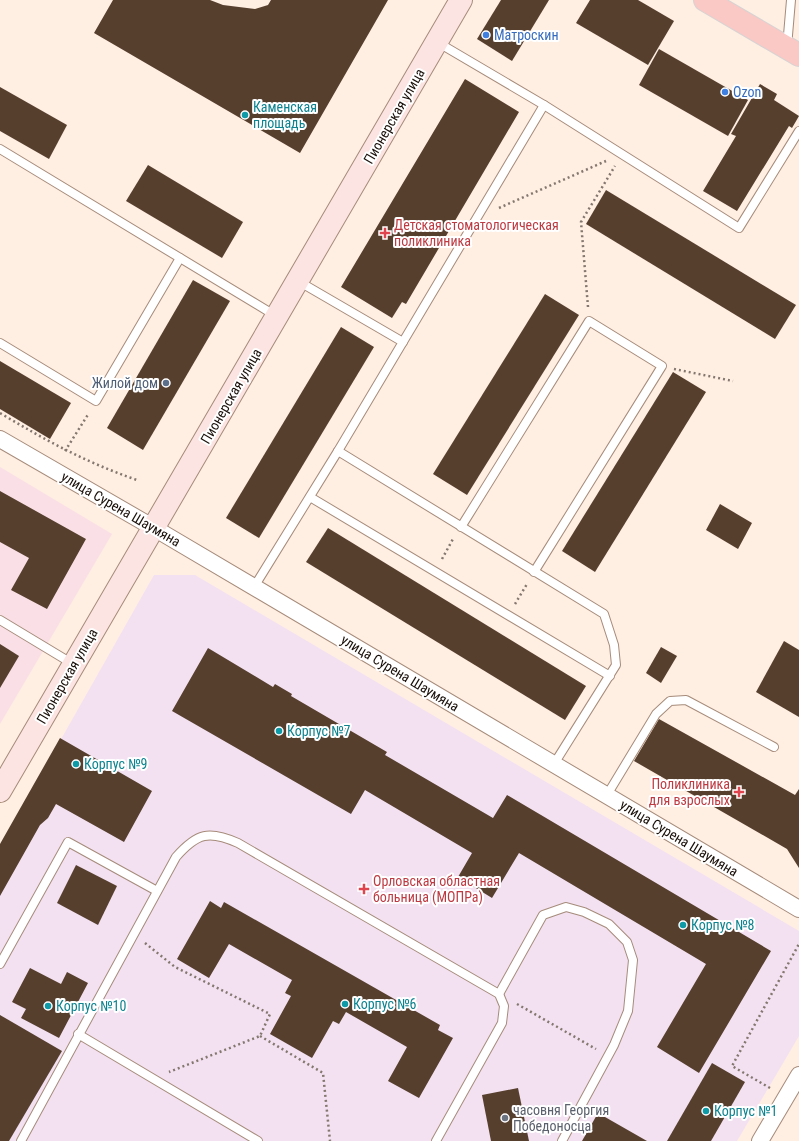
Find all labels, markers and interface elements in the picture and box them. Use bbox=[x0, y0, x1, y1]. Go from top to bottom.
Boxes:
place label: Матроскин bbox=[494, 27, 559, 43]
marker: Матроскин bbox=[481, 30, 491, 40]
street label: Пионерская улица bbox=[360, 66, 428, 166]
place label: Ozon bbox=[733, 84, 761, 100]
marker: Ozon bbox=[720, 87, 730, 97]
place label: Каменская площадь bbox=[253, 99, 317, 131]
marker: Каменская площадь bbox=[240, 110, 250, 120]
place label: Детская стоматологическая поликлиника bbox=[394, 217, 559, 249]
marker: Детская стоматологическая поликлиника bbox=[379, 227, 391, 239]
street label: Пионерская улица bbox=[197, 346, 265, 446]
place label: Жилой дом bbox=[92, 375, 158, 391]
marker: Жилой дом bbox=[161, 378, 171, 388]
street label: улица Сурена Шаумяна bbox=[59, 468, 183, 550]
street label: Пионерская улица bbox=[33, 626, 101, 726]
street label: улица Сурена Шаумяна bbox=[338, 631, 462, 715]
place label: Корпус №7 bbox=[287, 723, 351, 739]
marker: Корпус №7 bbox=[274, 726, 284, 736]
place label: Корпус №9 bbox=[84, 756, 147, 772]
marker: Корпус №9 bbox=[71, 759, 81, 769]
place label: Поликлиника для взрослых bbox=[649, 776, 730, 808]
marker: Поликлиника для взрослых bbox=[733, 786, 745, 798]
street label: улица Сурена Шаумяна bbox=[617, 796, 741, 880]
place label: Орловская областная больница (МОПРа) bbox=[373, 873, 500, 906]
marker: Орловская областная больница (МОПРа) bbox=[358, 883, 370, 895]
place label: Корпус №8 bbox=[691, 917, 755, 933]
marker: Корпус №8 bbox=[678, 920, 688, 930]
place label: Корпус №6 bbox=[353, 996, 417, 1012]
place label: Корпус №10 bbox=[56, 998, 126, 1014]
marker: Корпус №6 bbox=[340, 999, 350, 1009]
marker: Корпус №10 bbox=[43, 1001, 53, 1011]
place label: часовня Георгия Победоносца bbox=[513, 1102, 609, 1134]
place label: Корпус №1 bbox=[714, 1103, 777, 1119]
marker: Корпус №1 bbox=[701, 1106, 711, 1116]
marker: часовня Георгия Победоносца bbox=[500, 1113, 510, 1123]

